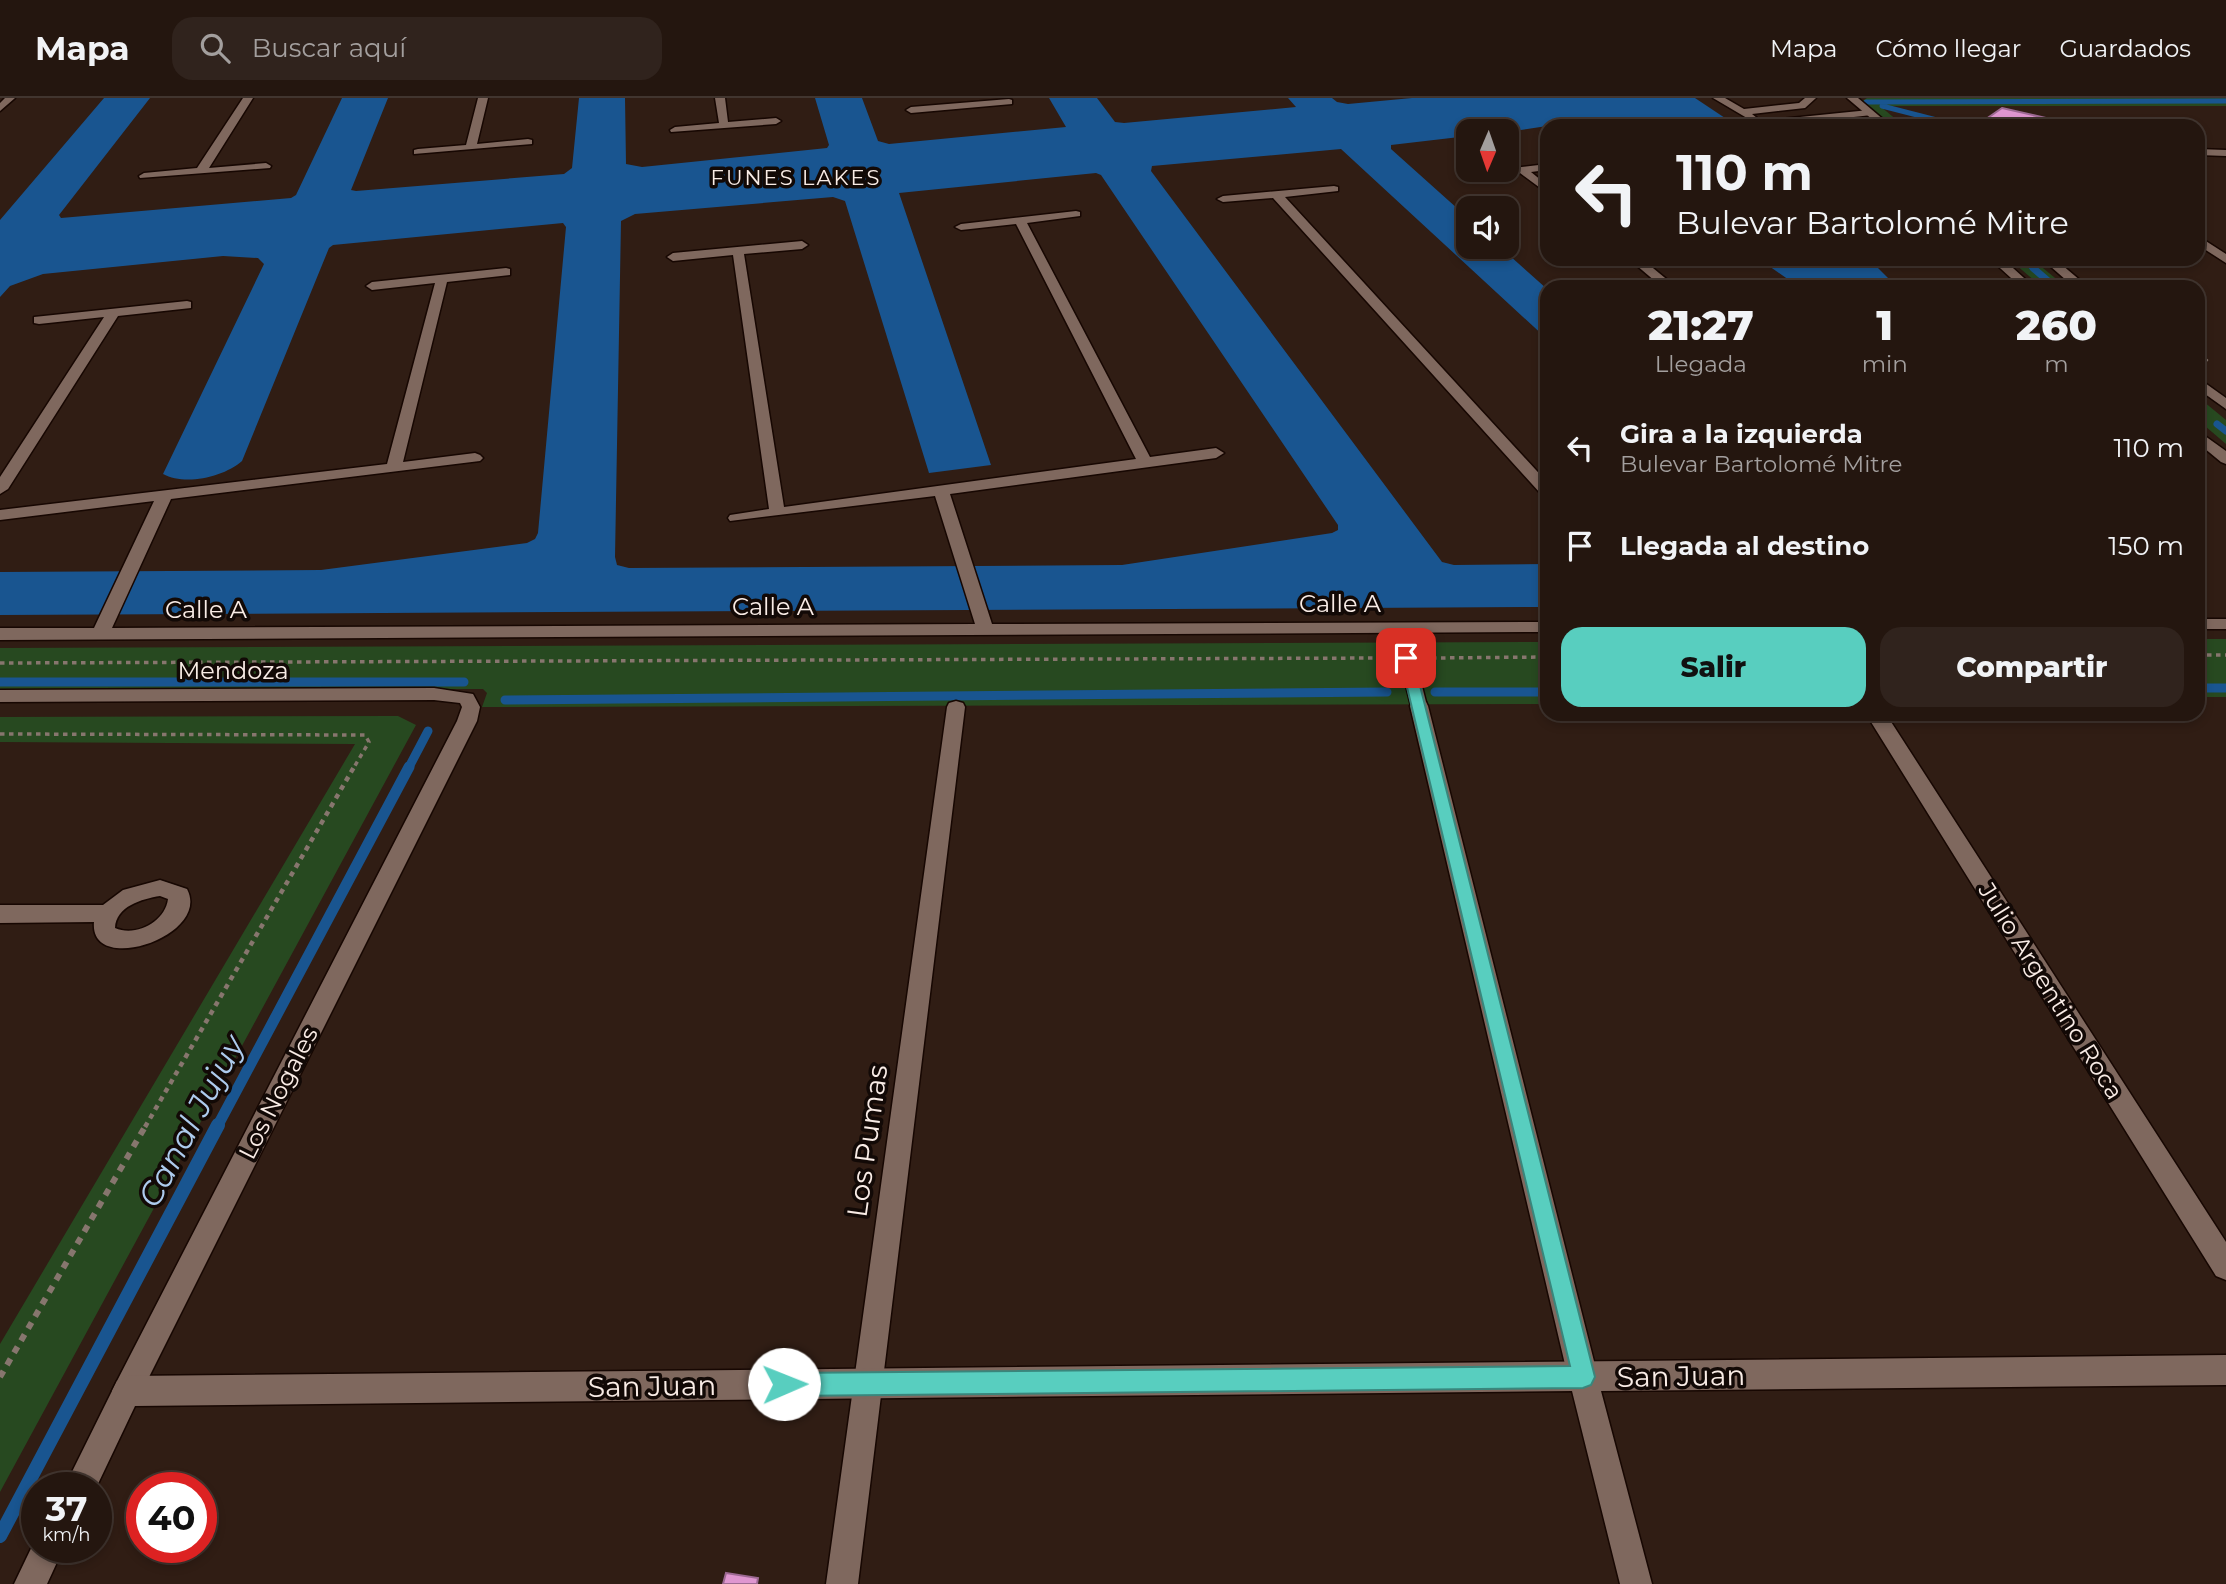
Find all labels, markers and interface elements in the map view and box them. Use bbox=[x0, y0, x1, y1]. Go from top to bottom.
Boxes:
search box bbox=[172, 17, 662, 80]
text: Mapa bbox=[35, 28, 130, 68]
icon: search bbox=[196, 29, 234, 67]
text: Buscar aquí bbox=[252, 32, 406, 64]
text: Mapa bbox=[1770, 34, 1837, 63]
text: Cómo llegar bbox=[1875, 34, 2021, 63]
text: Guardados bbox=[2059, 34, 2191, 63]
north arrow bbox=[1456, 119, 1519, 182]
map controls bbox=[1456, 119, 1519, 259]
text: 110 m bbox=[1676, 143, 1813, 202]
icon: left bbox=[1561, 147, 1652, 238]
district label: FUNES LAKES bbox=[711, 165, 881, 190]
button: sound bbox=[1456, 196, 1519, 259]
text: Bulevar Bartolomé Mitre bbox=[1676, 203, 2069, 242]
text: 21:27 bbox=[1648, 299, 1754, 351]
text: 1 bbox=[1876, 299, 1893, 351]
text: 260 bbox=[2016, 299, 2097, 351]
text: Llegada bbox=[1655, 350, 1747, 378]
text: min bbox=[1862, 350, 1908, 378]
text: m bbox=[2044, 350, 2069, 378]
text: Gira a la izquierda bbox=[1620, 418, 1863, 450]
icon: left bbox=[1561, 429, 1599, 467]
text: 110 m bbox=[2114, 432, 2184, 464]
text: Bulevar Bartolomé Mitre bbox=[1620, 450, 1902, 478]
icon: arrive bbox=[1561, 527, 1599, 565]
text: Llegada al destino bbox=[1620, 530, 1869, 562]
text: 150 m bbox=[2108, 530, 2184, 562]
street label: Calle A bbox=[1299, 589, 1382, 618]
street label: Calle A bbox=[732, 592, 815, 621]
street label: Calle A bbox=[165, 595, 248, 624]
button: Salir bbox=[1561, 627, 1866, 707]
button: Compartir bbox=[1880, 627, 2184, 707]
pin bbox=[1376, 628, 1436, 688]
icon: arrive bbox=[1387, 639, 1425, 677]
street label: Mendoza bbox=[177, 656, 289, 685]
street label: Julio Argentino Roca bbox=[1972, 876, 2130, 1105]
street label: Los Nogales bbox=[232, 1022, 324, 1164]
water label: Canal Jujuy bbox=[129, 1026, 254, 1214]
street label: Los Pumas bbox=[839, 1063, 895, 1219]
position arrow bbox=[747, 1347, 821, 1421]
street label: San Juan bbox=[1617, 1358, 1745, 1394]
street label: San Juan bbox=[588, 1368, 716, 1404]
speed limit sign: 40 bbox=[126, 1472, 217, 1563]
text: 37 bbox=[45, 1487, 88, 1530]
text: km/h bbox=[42, 1524, 91, 1546]

